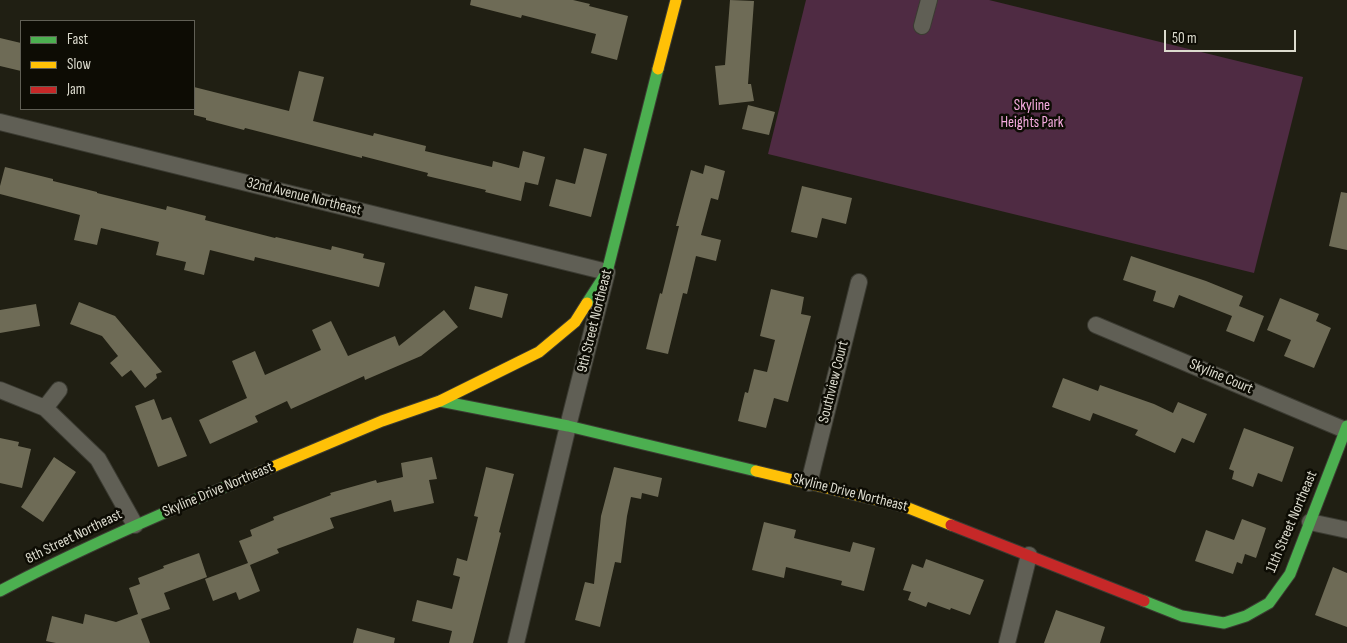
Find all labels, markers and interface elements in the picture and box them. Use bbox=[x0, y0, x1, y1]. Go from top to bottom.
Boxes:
legend bbox=[20, 20, 195, 110]
scale bar bbox=[1167, 20, 1300, 52]
text: 50 m bbox=[1172, 29, 1197, 48]
text: Fast bbox=[67, 30, 88, 49]
text: Slow bbox=[67, 55, 91, 74]
text: Jam bbox=[67, 80, 85, 99]
park label: Skyline Heights Park bbox=[1000, 97, 1064, 132]
street label: 32nd Avenue Northeast bbox=[245, 174, 363, 220]
street label: 9th Street Northeast bbox=[574, 268, 616, 374]
street label: Southview Court bbox=[815, 339, 853, 425]
street label: Skyline Court bbox=[1186, 356, 1256, 398]
street label: Skyline Drive Northeast bbox=[160, 459, 276, 521]
street label: 11th Street Northeast bbox=[1262, 468, 1322, 576]
street label: Skyline Drive Northeast bbox=[790, 470, 910, 516]
street label: 8th Street Northeast bbox=[23, 506, 125, 568]

